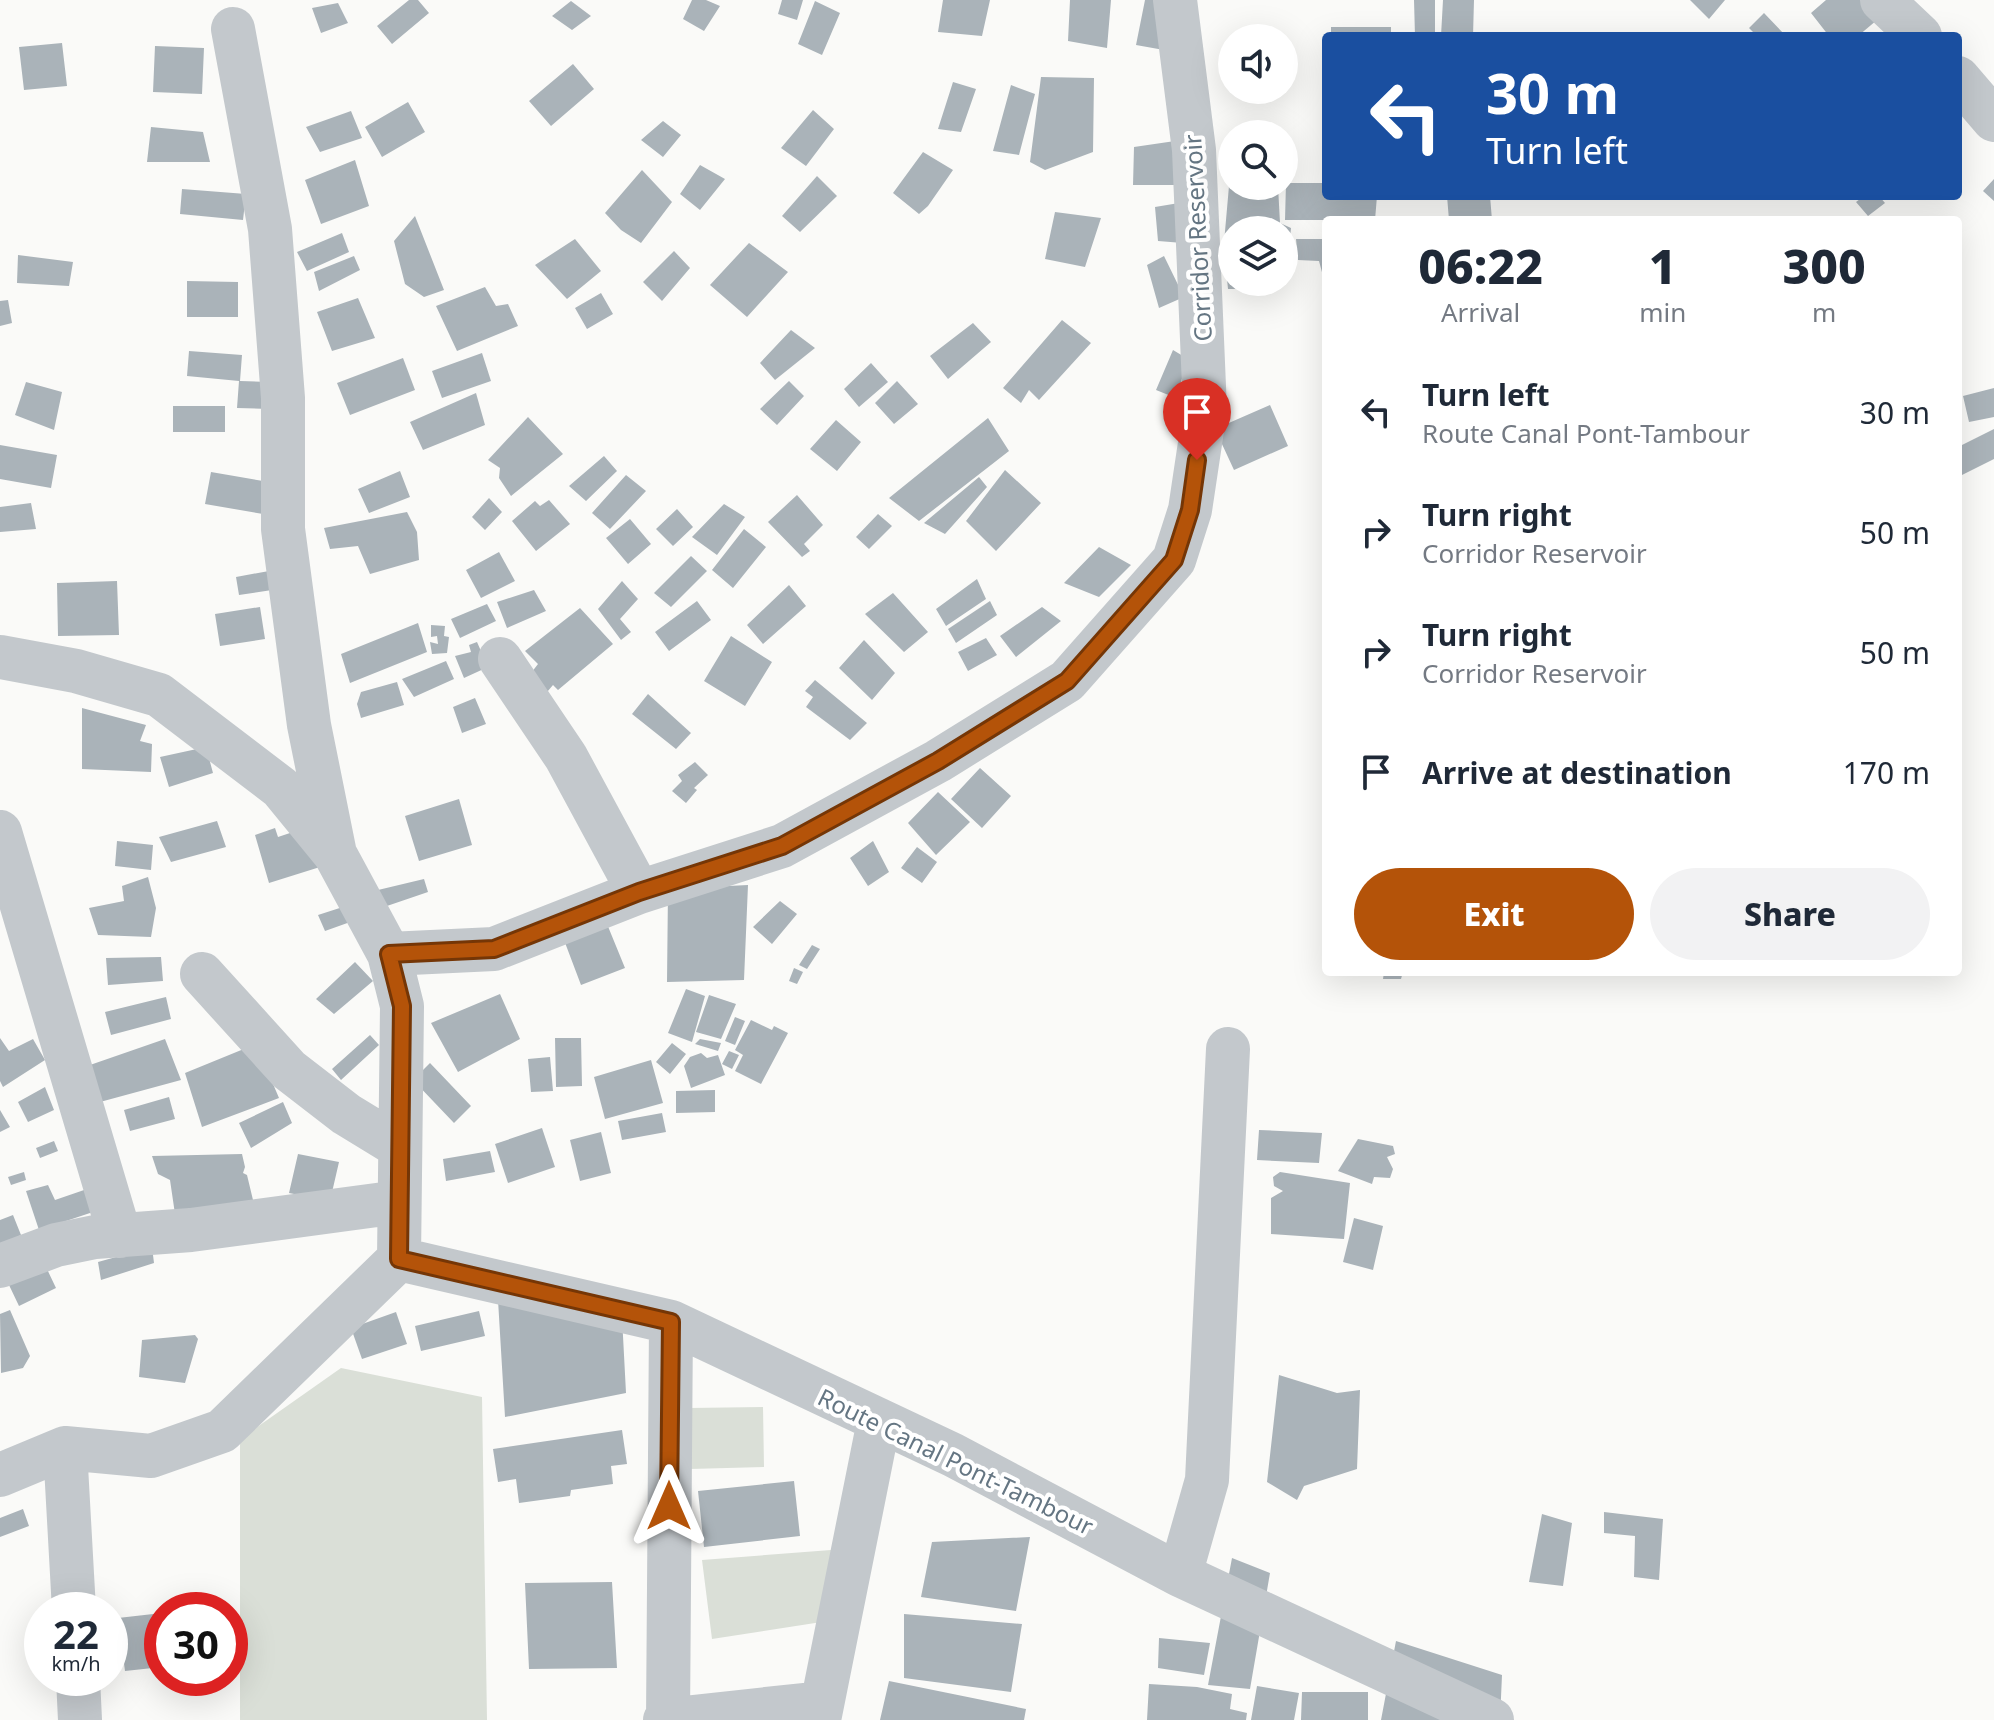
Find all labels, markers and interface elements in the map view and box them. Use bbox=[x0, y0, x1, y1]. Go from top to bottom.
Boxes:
map controls bbox=[1218, 24, 1298, 296]
button: sound bbox=[1218, 24, 1298, 104]
text: 30 m bbox=[1486, 54, 1619, 130]
icon: left bbox=[1354, 64, 1458, 168]
button: search bbox=[1218, 120, 1298, 200]
text: Turn left bbox=[1486, 126, 1628, 175]
street label: Corridor Reservoir bbox=[1175, 134, 1219, 342]
button: layers bbox=[1218, 216, 1298, 296]
text: 06:22 bbox=[1418, 233, 1543, 298]
text: 1 bbox=[1649, 233, 1677, 298]
text: 300 bbox=[1783, 233, 1866, 298]
text: Arrival bbox=[1441, 294, 1520, 330]
text: min bbox=[1639, 294, 1686, 330]
text: m bbox=[1812, 294, 1836, 330]
text: Turn left bbox=[1422, 374, 1550, 415]
pin bbox=[1163, 378, 1231, 460]
icon: arrive bbox=[1175, 390, 1219, 434]
icon: left bbox=[1354, 390, 1398, 434]
text: 30 m bbox=[1860, 392, 1930, 433]
text: Route Canal Pont-Tambour bbox=[1422, 415, 1750, 451]
text: Turn right bbox=[1422, 494, 1572, 535]
icon: right bbox=[1354, 510, 1398, 554]
text: 50 m bbox=[1860, 512, 1930, 553]
text: Corridor Reservoir bbox=[1422, 535, 1647, 571]
text: Turn right bbox=[1422, 614, 1572, 655]
icon: right bbox=[1354, 630, 1398, 674]
text: 50 m bbox=[1860, 632, 1930, 673]
text: Corridor Reservoir bbox=[1422, 655, 1647, 691]
icon: arrive bbox=[1354, 750, 1398, 794]
text: Arrive at destination bbox=[1422, 752, 1732, 793]
text: 170 m bbox=[1843, 752, 1930, 793]
button: Exit bbox=[1354, 868, 1634, 960]
button: Share bbox=[1650, 868, 1930, 960]
street label: Route Canal Pont-Tambour bbox=[813, 1380, 1099, 1542]
position arrow bbox=[627, 1464, 711, 1548]
speed limit sign: 30 bbox=[144, 1592, 248, 1696]
text: 22 bbox=[53, 1606, 99, 1661]
text: km/h bbox=[51, 1650, 101, 1677]

